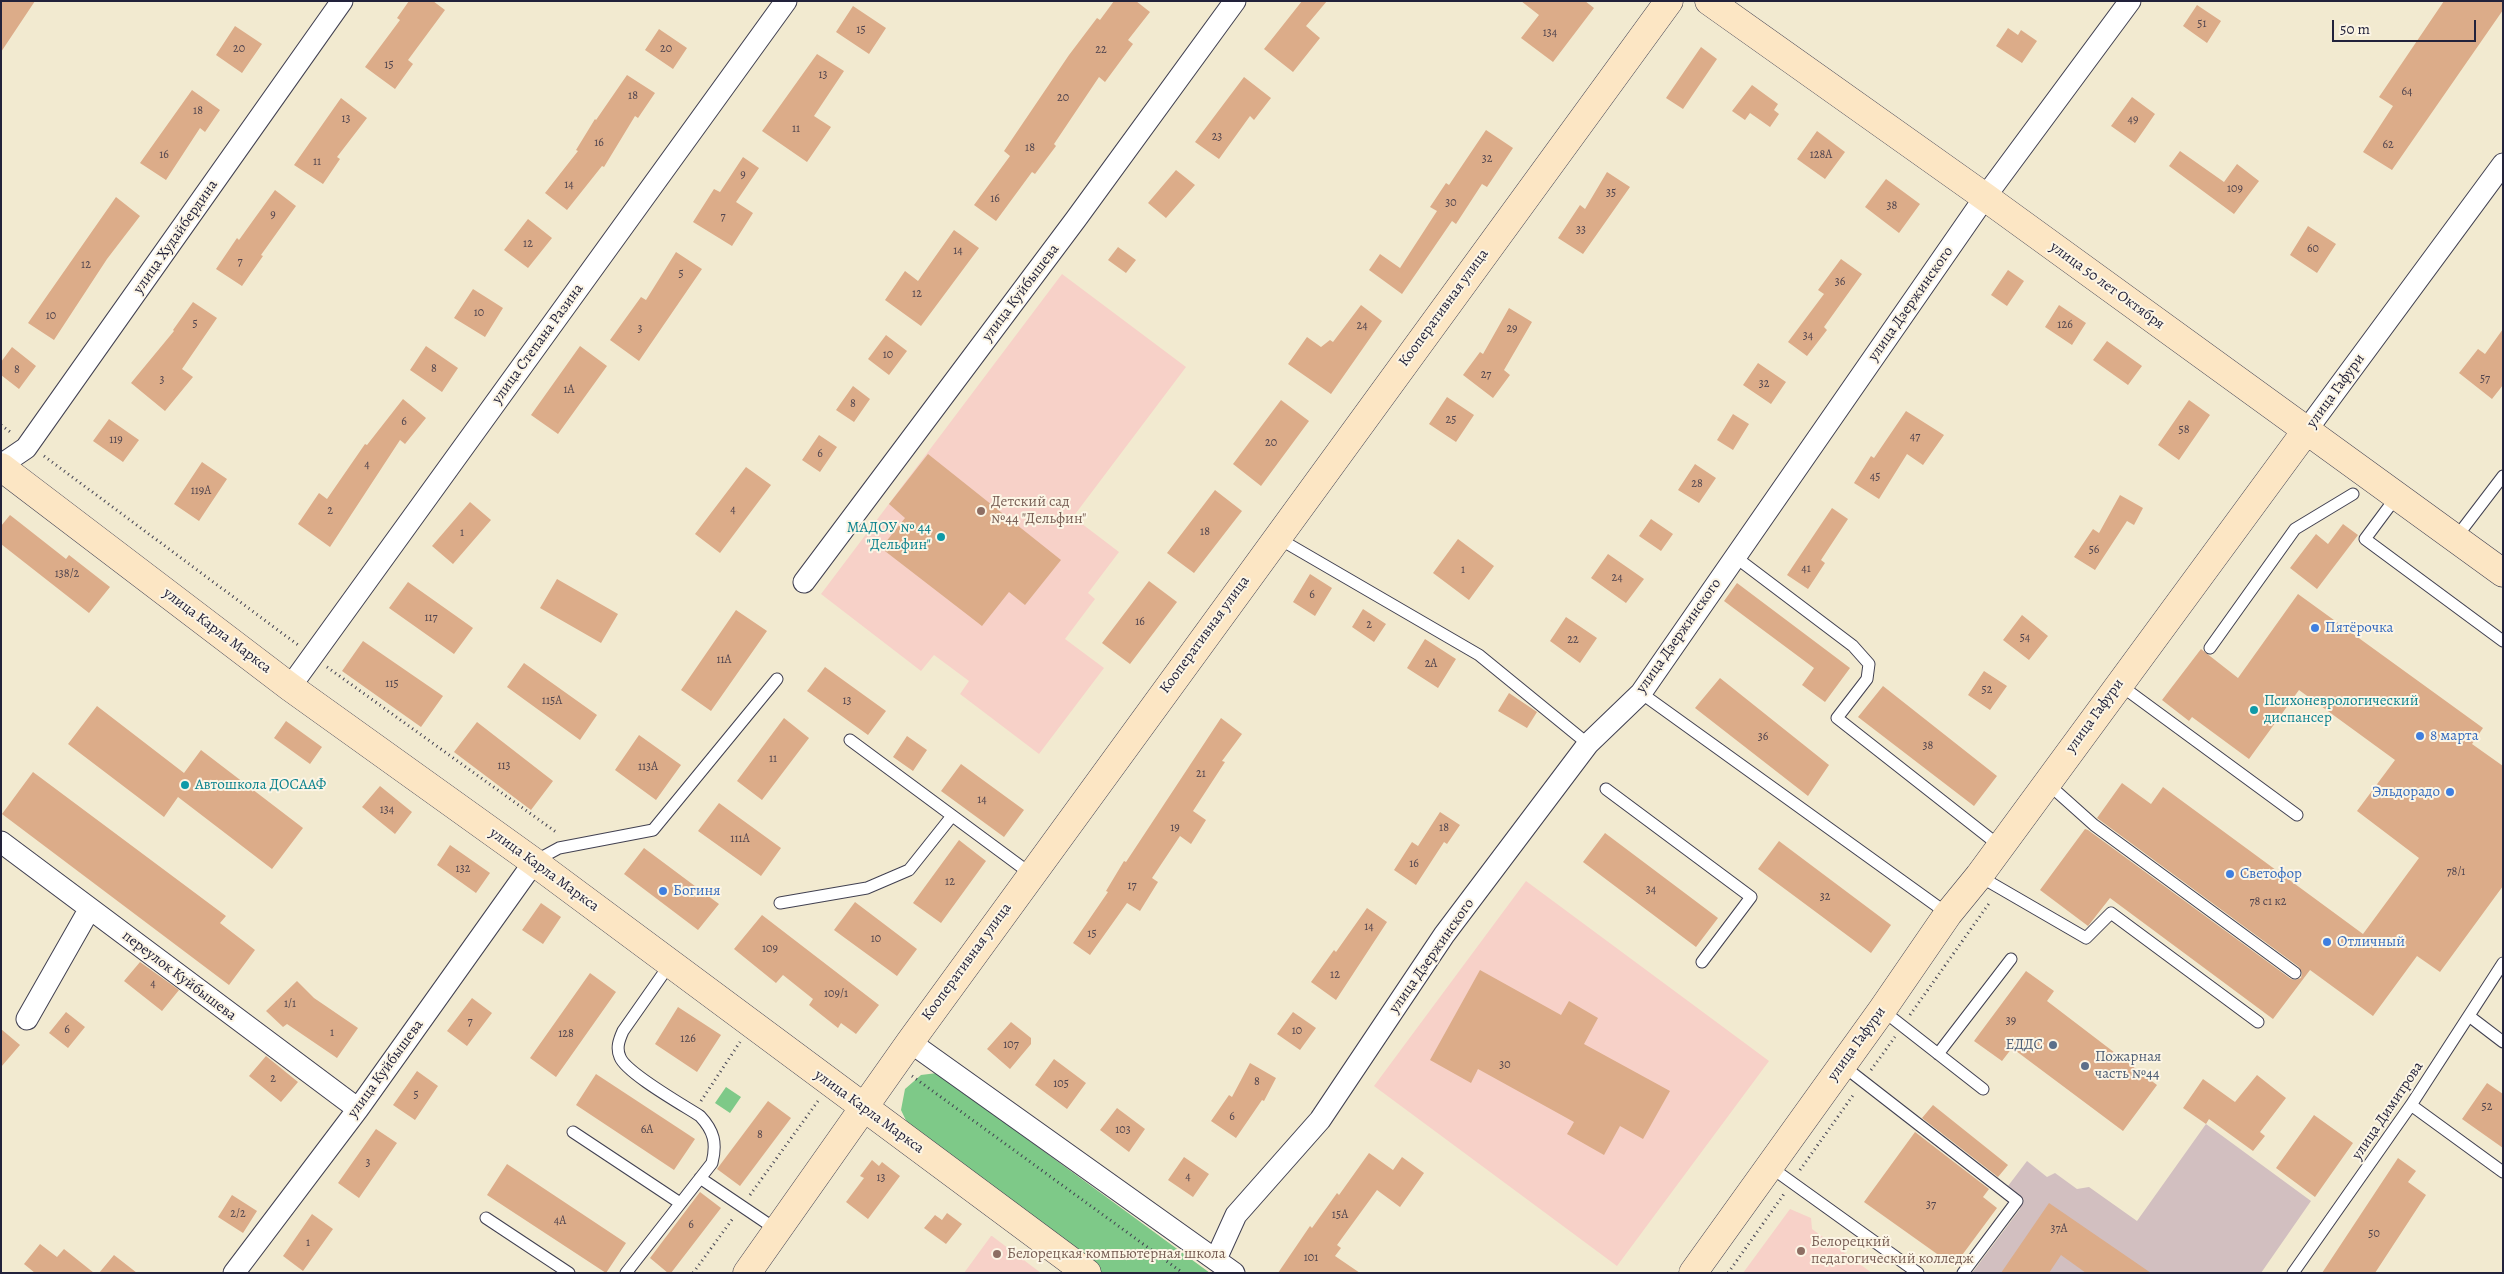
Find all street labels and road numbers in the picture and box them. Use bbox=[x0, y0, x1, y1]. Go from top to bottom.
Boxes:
street label: улица Худайбердина bbox=[130, 177, 222, 297]
street label: улица 50 лет Октября bbox=[2046, 238, 2168, 334]
street label: улица Куйбышева bbox=[979, 241, 1063, 345]
street label: улица Дзержинского bbox=[1865, 243, 1957, 365]
street label: Кооперативная улица bbox=[1395, 246, 1493, 370]
street label: улица Степана Разина bbox=[488, 280, 588, 408]
street label: улица Гафури bbox=[2303, 351, 2369, 431]
street label: Кооперативная улица bbox=[1156, 573, 1254, 697]
street label: улица Дзержинского bbox=[1633, 575, 1725, 697]
street label: улица Карла Маркса bbox=[159, 584, 275, 678]
street label: улица Гафури bbox=[2062, 676, 2128, 756]
street label: улица Карла Маркса bbox=[486, 824, 602, 916]
street label: улица Дзержинского bbox=[1386, 895, 1478, 1017]
street label: Кооперативная улица bbox=[918, 900, 1016, 1024]
street label: переулок Куйбышева bbox=[118, 927, 240, 1025]
street label: улица Гафури bbox=[1824, 1004, 1890, 1084]
street label: улица Куйбышева bbox=[344, 1016, 428, 1122]
street label: улица Димитрова bbox=[2348, 1058, 2428, 1164]
street label: улица Карла Маркса bbox=[811, 1066, 927, 1158]

